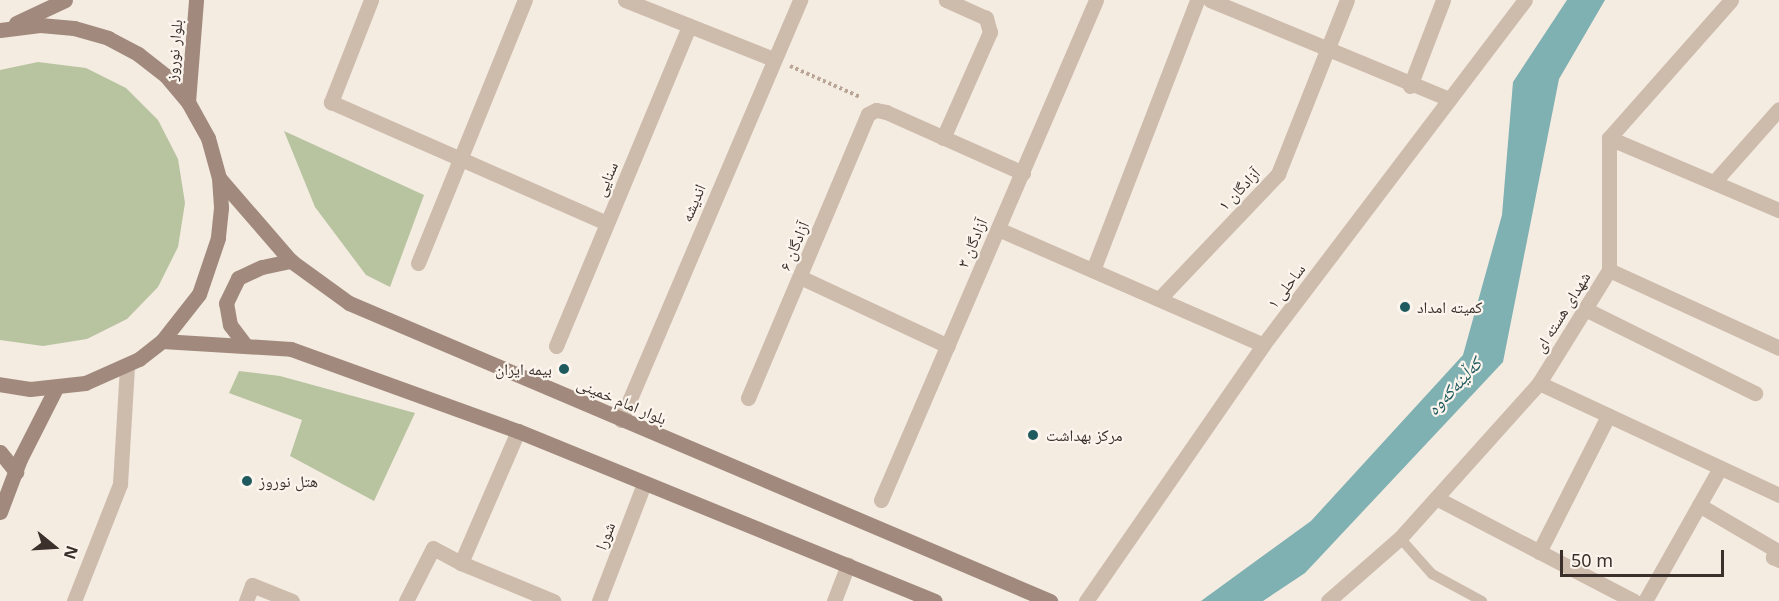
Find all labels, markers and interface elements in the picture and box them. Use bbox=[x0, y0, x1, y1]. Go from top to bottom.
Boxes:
street label: بلوار نوروز bbox=[162, 18, 186, 82]
street label: سنایی bbox=[590, 159, 622, 199]
street label: آزادگان ۱ bbox=[1214, 164, 1264, 214]
street label: اندیشه bbox=[677, 181, 709, 225]
street label: آزادگان ۳ bbox=[953, 215, 991, 271]
street label: آزادگان ۶ bbox=[775, 218, 813, 274]
street label: ساحلی ۱ bbox=[1263, 260, 1309, 312]
street label: شهدای هسته ای bbox=[1530, 268, 1594, 356]
place label: کمیته امداد bbox=[1417, 297, 1482, 317]
marker: کمیته امداد bbox=[1398, 300, 1412, 314]
water label: کەڵینەکەوە bbox=[1422, 353, 1486, 419]
place label: بیمه ایران bbox=[495, 359, 552, 379]
marker: بیمه ایران bbox=[557, 362, 571, 376]
street label: بلوار امام خمینی bbox=[574, 374, 670, 428]
place label: مرکز بهداشت bbox=[1046, 425, 1123, 445]
marker: مرکز بهداشت bbox=[1024, 426, 1042, 444]
place label: هتل نوروز bbox=[259, 471, 318, 491]
marker: هتل نوروز bbox=[240, 474, 254, 488]
north arrow bbox=[24, 517, 84, 577]
street label: شورا bbox=[591, 519, 619, 553]
scale bar bbox=[1563, 538, 1726, 576]
text: N bbox=[59, 543, 84, 562]
text: 50 m bbox=[1571, 548, 1613, 572]

